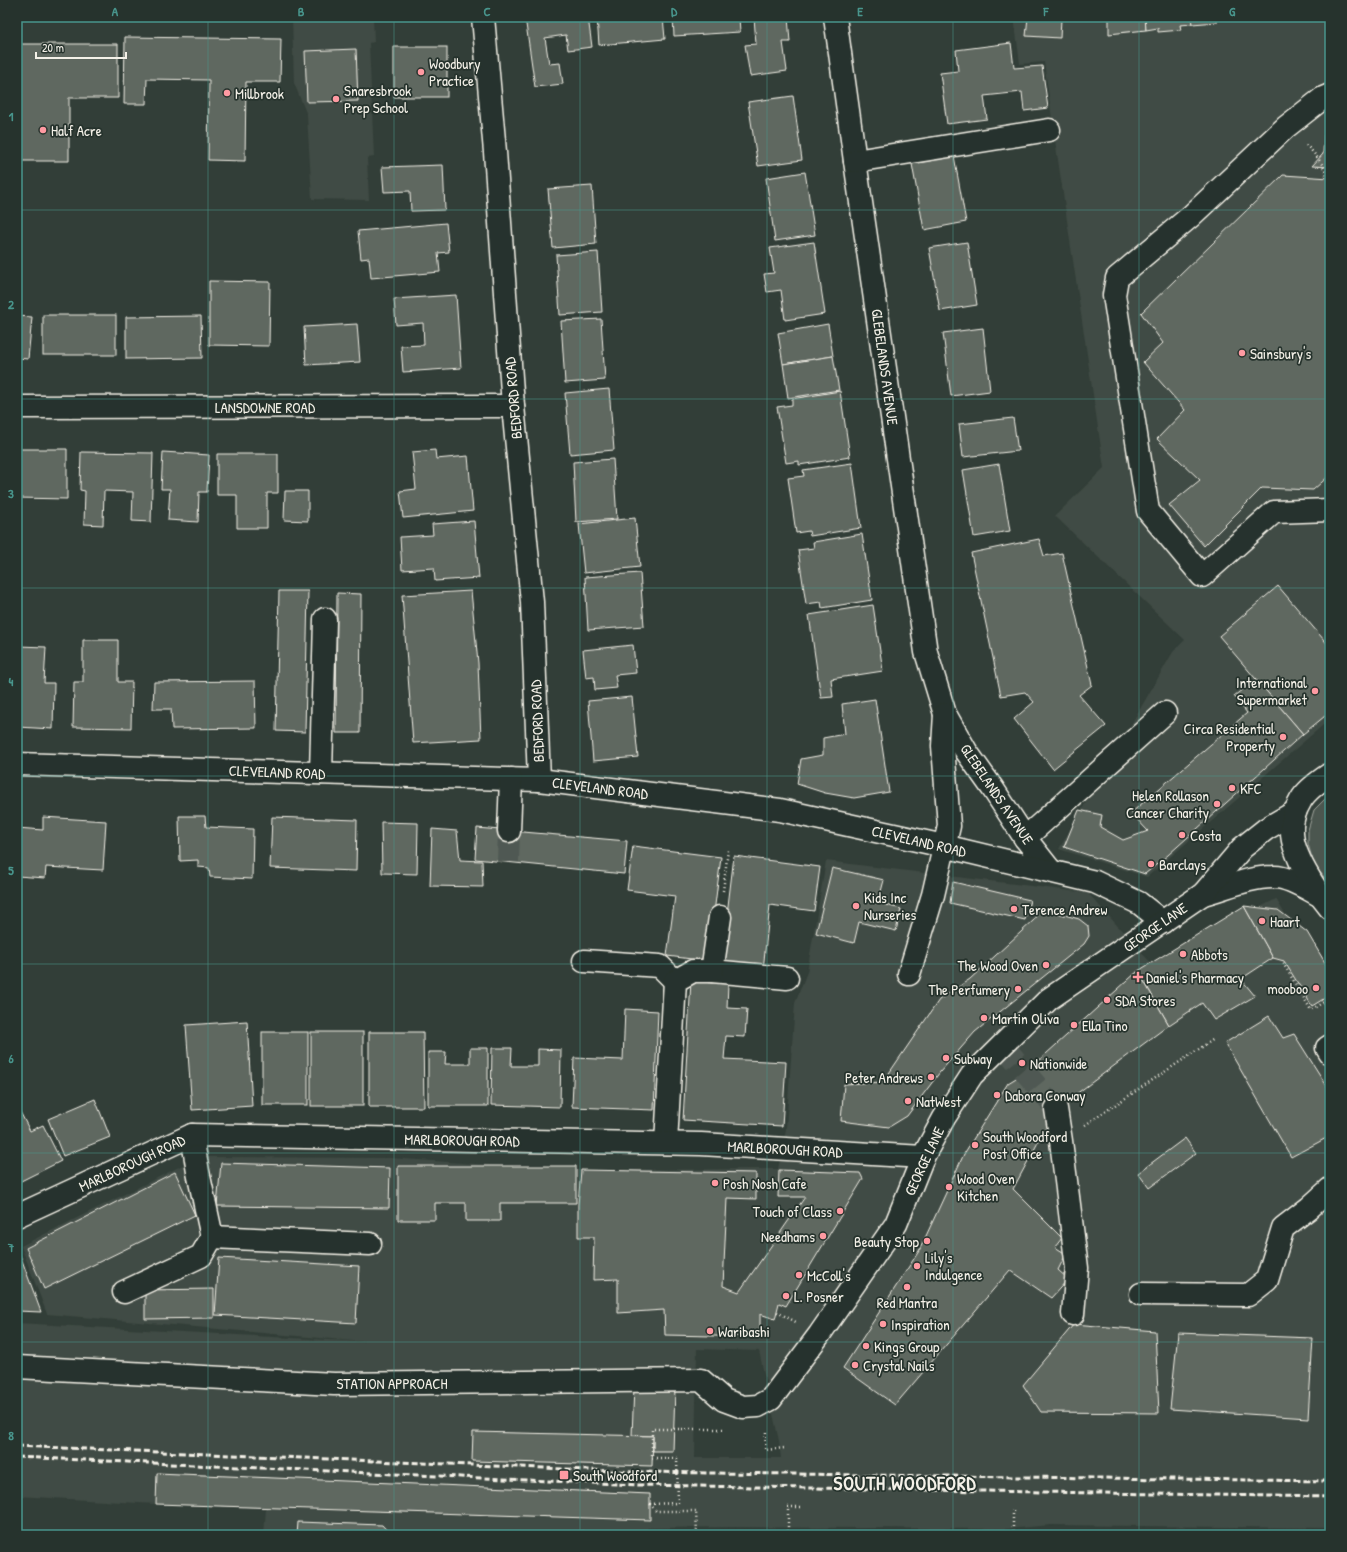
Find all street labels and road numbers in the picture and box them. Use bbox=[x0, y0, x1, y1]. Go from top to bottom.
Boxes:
street label: GLEBELANDS AVENUE bbox=[866, 307, 904, 427]
street label: BEDFORD ROAD bbox=[499, 355, 527, 440]
street label: LANSDOWNE ROAD bbox=[215, 397, 316, 418]
street label: BEDFORD ROAD bbox=[525, 679, 549, 762]
street label: GLEBELANDS AVENUE bbox=[956, 740, 1039, 849]
street label: CLEVELAND ROAD bbox=[228, 760, 326, 784]
street label: CLEVELAND ROAD bbox=[551, 772, 650, 804]
street label: CLEVELAND ROAD bbox=[870, 820, 969, 862]
street label: GEORGE LANE bbox=[1119, 897, 1192, 957]
street label: GEORGE LANE bbox=[899, 1123, 949, 1199]
street label: MARLBOROUGH ROAD bbox=[404, 1128, 521, 1152]
street label: MARLBOROUGH ROAD bbox=[75, 1129, 189, 1197]
street label: MARLBOROUGH ROAD bbox=[727, 1135, 844, 1163]
street label: STATION APPROACH bbox=[336, 1373, 448, 1394]

